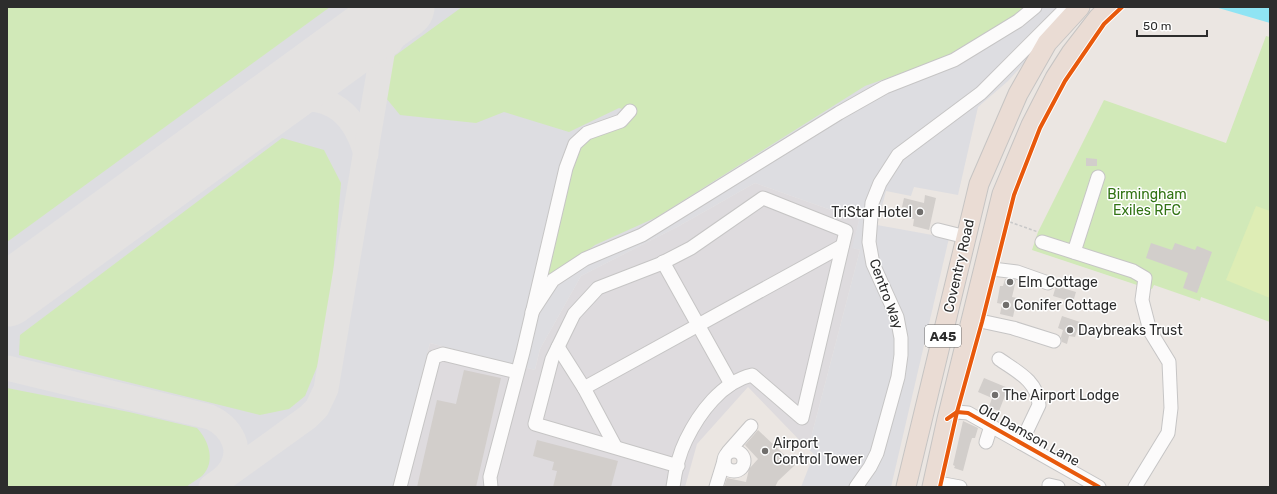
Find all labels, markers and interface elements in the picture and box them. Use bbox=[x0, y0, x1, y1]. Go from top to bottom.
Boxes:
scale bar bbox=[1137, 12, 1207, 38]
text: 50 m bbox=[1143, 19, 1171, 33]
park label: Birmingham Exiles RFC bbox=[1107, 186, 1187, 219]
place label: TriStar Hotel bbox=[831, 204, 912, 221]
marker: TriStar Hotel bbox=[915, 207, 925, 217]
street label: Coventry Road bbox=[940, 218, 978, 314]
street label: Centro Way bbox=[865, 256, 907, 332]
place label: Elm Cottage bbox=[1018, 274, 1098, 291]
marker: Elm Cottage bbox=[1005, 277, 1015, 287]
place label: Conifer Cottage bbox=[1014, 297, 1117, 314]
marker: Conifer Cottage bbox=[1001, 300, 1011, 310]
place label: Daybreaks Trust bbox=[1078, 322, 1183, 339]
road number: A45 bbox=[925, 325, 961, 347]
marker: Daybreaks Trust bbox=[1065, 325, 1075, 335]
place label: The Airport Lodge bbox=[1003, 387, 1119, 404]
marker: The Airport Lodge bbox=[990, 390, 1000, 400]
street label: Old Damson Lane bbox=[975, 400, 1083, 470]
place label: Airport Control Tower bbox=[773, 435, 863, 468]
marker: Airport Control Tower bbox=[760, 446, 770, 456]

